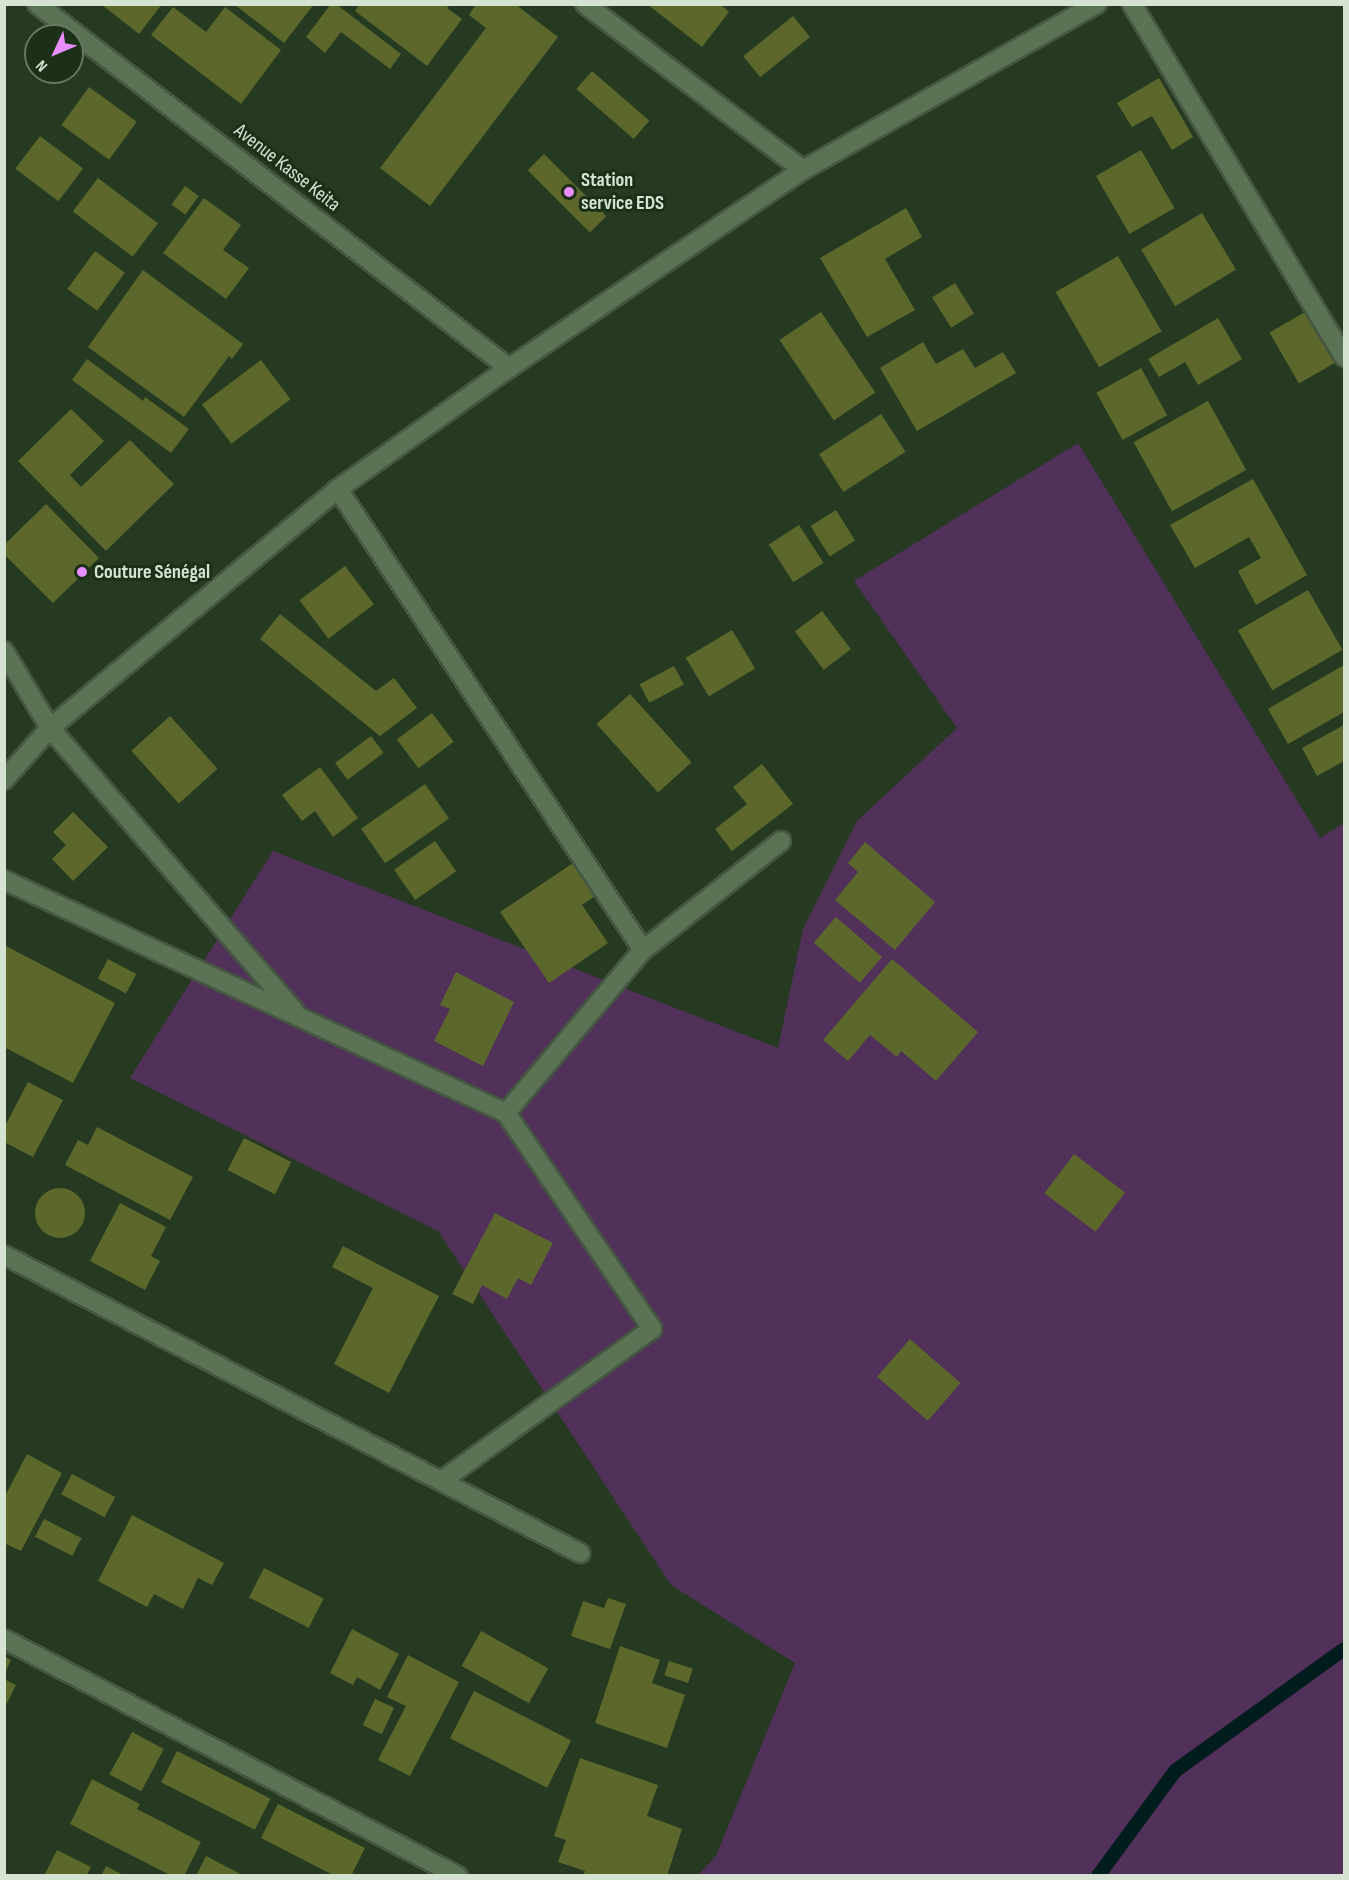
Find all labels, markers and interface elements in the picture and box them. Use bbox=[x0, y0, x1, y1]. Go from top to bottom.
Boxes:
north arrow bbox=[24, 24, 84, 84]
text: N bbox=[32, 56, 52, 75]
street label: Avenue Kasse Keita bbox=[229, 119, 345, 217]
place label: Station service EDS bbox=[581, 168, 664, 215]
marker: Station service EDS bbox=[562, 185, 576, 199]
place label: Couture Sénégal bbox=[94, 560, 210, 584]
marker: Couture Sénégal bbox=[75, 565, 89, 579]

